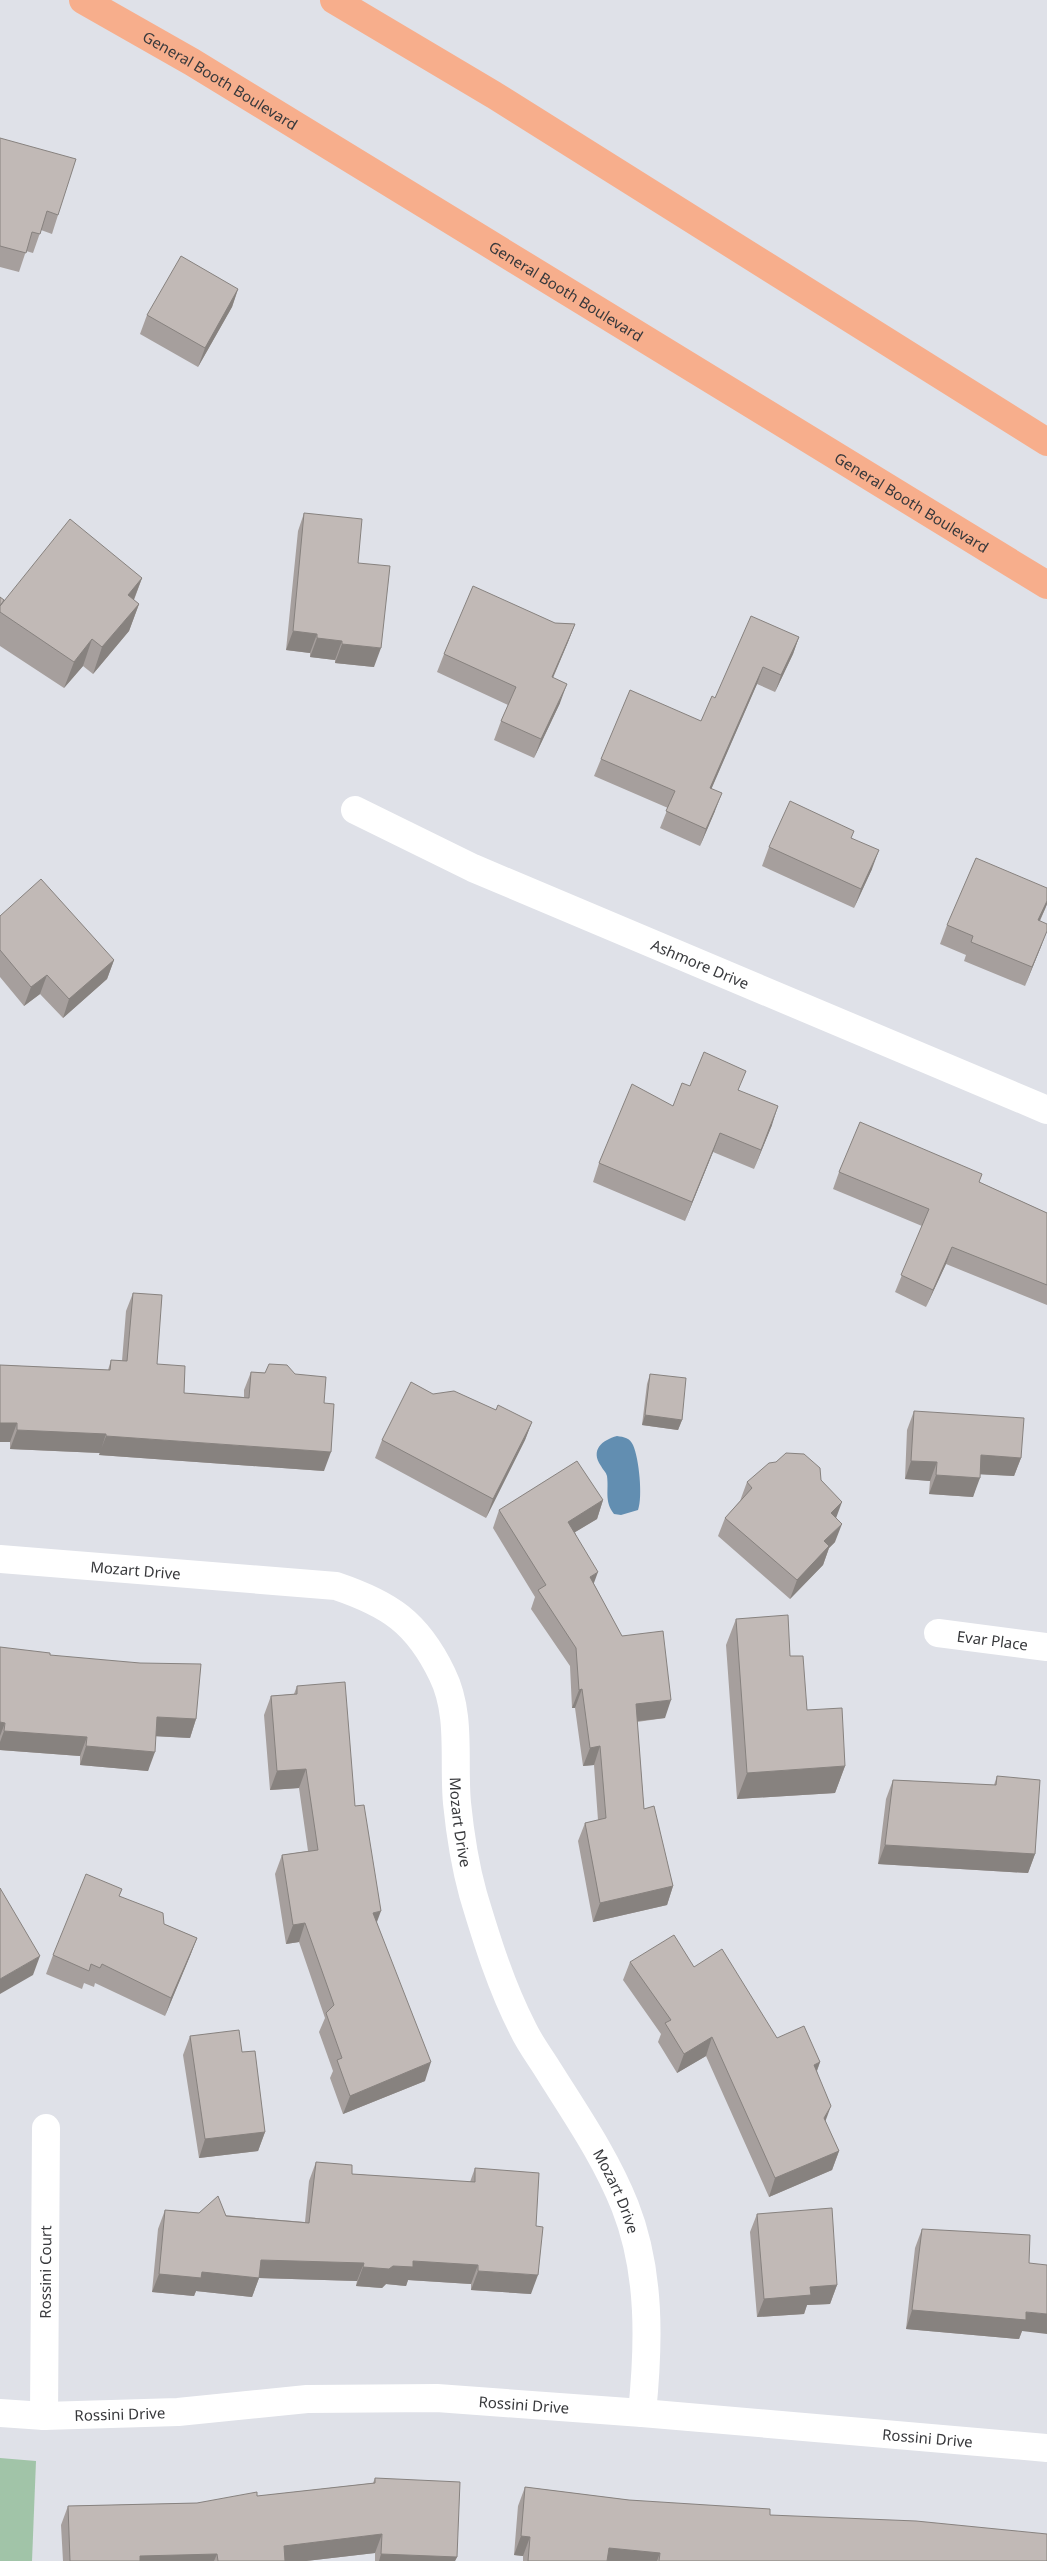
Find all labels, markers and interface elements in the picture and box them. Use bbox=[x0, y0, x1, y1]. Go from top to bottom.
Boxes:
street label: General Booth Boulevard bbox=[139, 26, 301, 134]
street label: General Booth Boulevard bbox=[485, 236, 647, 346]
street label: General Booth Boulevard bbox=[831, 447, 992, 557]
street label: Ashmore Drive bbox=[648, 934, 752, 993]
street label: Mozart Drive bbox=[90, 1556, 182, 1583]
street label: Evar Place bbox=[956, 1626, 1029, 1654]
street label: Mozart Drive bbox=[446, 1777, 476, 1869]
street label: Mozart Drive bbox=[589, 2145, 644, 2236]
street label: Rossini Court bbox=[35, 2225, 55, 2319]
street label: Rossini Drive bbox=[478, 2391, 570, 2418]
street label: Rossini Drive bbox=[74, 2402, 166, 2425]
street label: Rossini Drive bbox=[881, 2424, 974, 2452]

